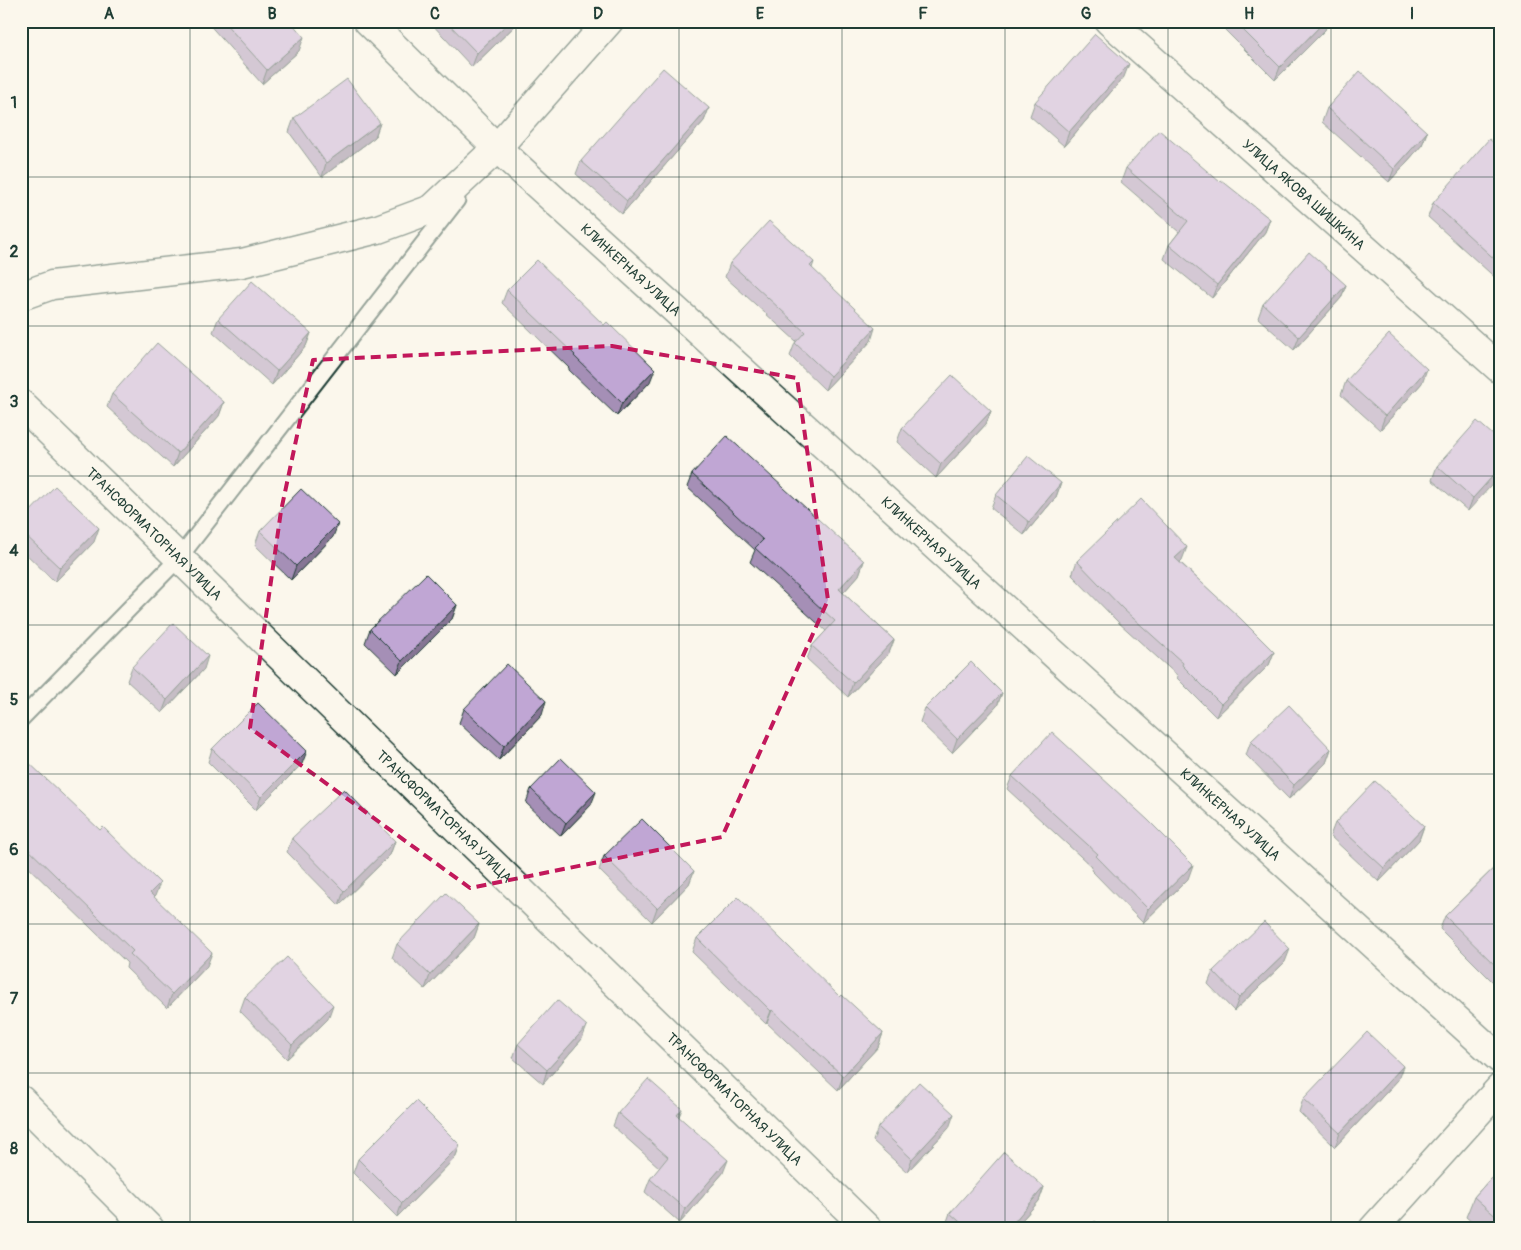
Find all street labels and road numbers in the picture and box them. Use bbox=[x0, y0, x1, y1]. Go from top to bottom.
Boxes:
street label: УЛИЦА ЯКОВА ШИШКИНА bbox=[1239, 136, 1369, 253]
street label: КЛИНКЕРНАЯ УЛИЦА bbox=[577, 220, 685, 319]
street label: ТРАНСФОРМАТОРНАЯ УЛИЦА bbox=[83, 464, 226, 604]
street label: КЛИНКЕРНАЯ УЛИЦА bbox=[878, 493, 985, 592]
street label: ТРАНСФОРМАТОРНАЯ УЛИЦА bbox=[373, 746, 516, 886]
street label: КЛИНКЕРНАЯ УЛИЦА bbox=[1177, 764, 1284, 864]
street label: ТРАНСФОРМАТОРНАЯ УЛИЦА bbox=[663, 1029, 806, 1169]

